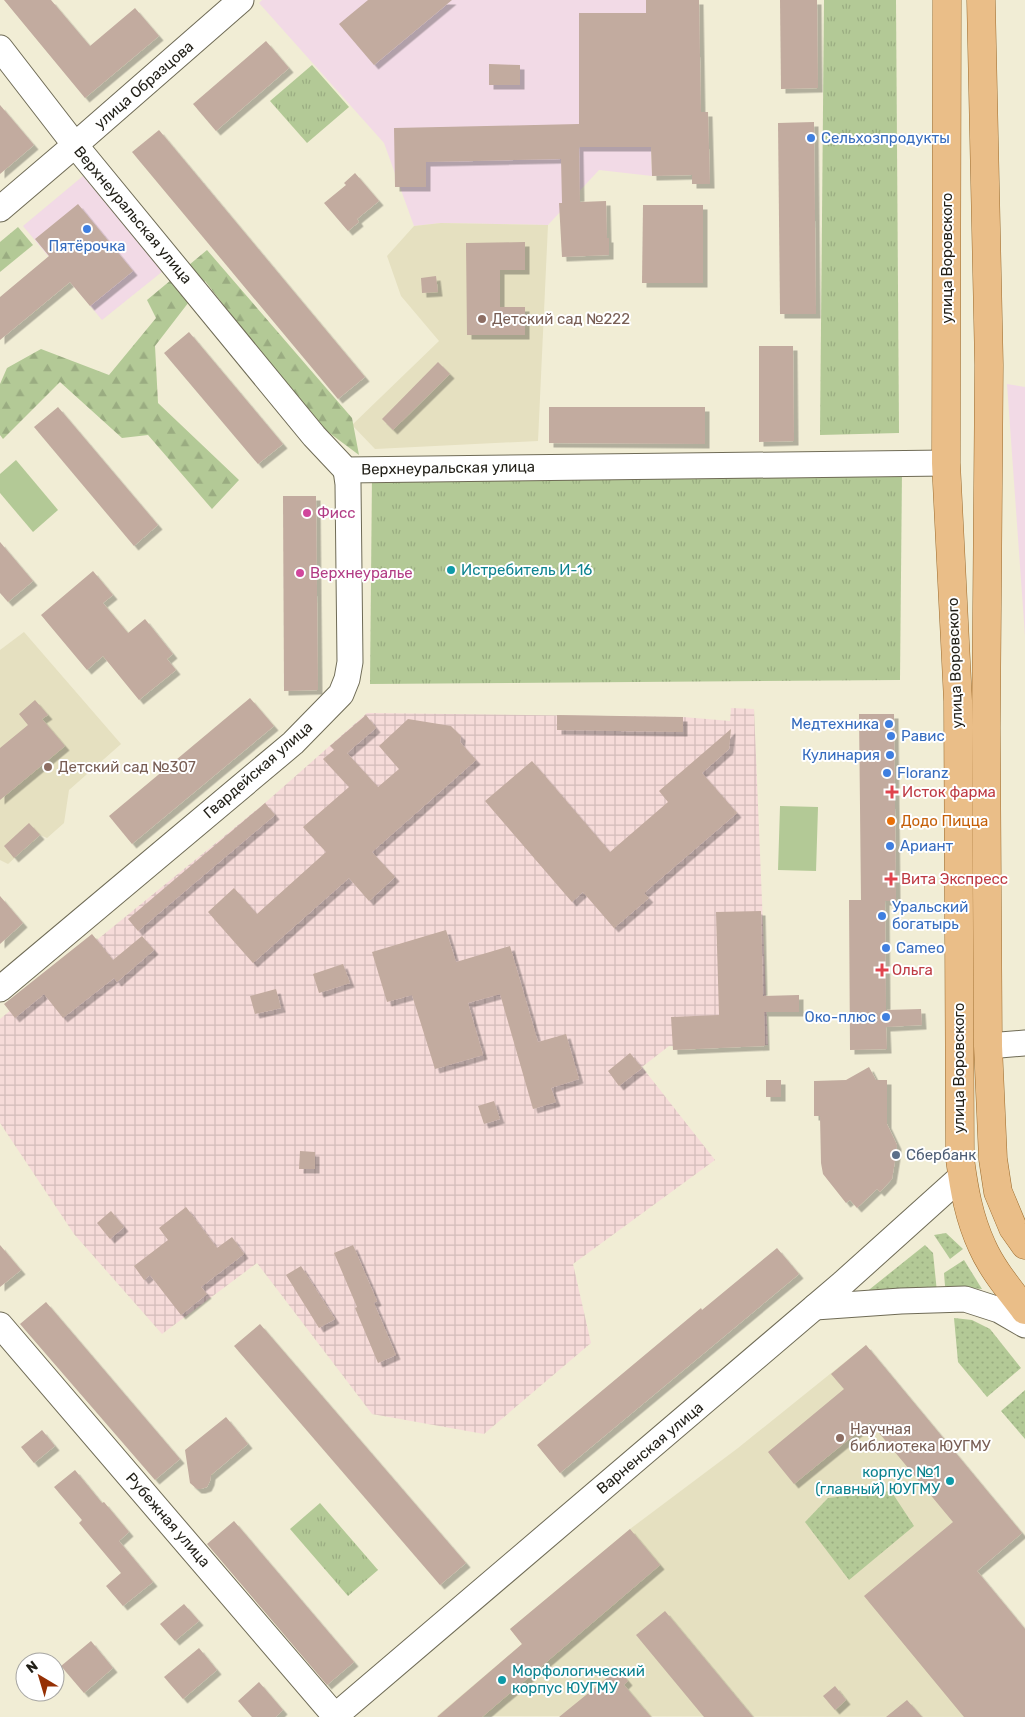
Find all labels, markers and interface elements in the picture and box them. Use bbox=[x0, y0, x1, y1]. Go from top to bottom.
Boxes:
street label: улица Образцова bbox=[91, 37, 197, 133]
place label: Сельхозпродукты bbox=[821, 129, 950, 147]
marker: Сельхозпродукты bbox=[805, 132, 817, 144]
street label: Верхнеуральская улица bbox=[70, 143, 196, 287]
street label: улица Воровского bbox=[938, 193, 956, 323]
marker: Пятёрочка bbox=[81, 223, 93, 235]
place label: Пятёрочка bbox=[48, 237, 126, 255]
place label: Детский сад №222 bbox=[492, 310, 630, 328]
marker: Детский сад №222 bbox=[476, 313, 488, 325]
street label: Верхнеуральская улица bbox=[361, 457, 535, 479]
place label: Фисс bbox=[317, 504, 356, 522]
marker: Фисс bbox=[301, 507, 313, 519]
place label: Истребитель И-16 bbox=[461, 561, 592, 579]
place label: Верхнеуралье bbox=[310, 564, 413, 582]
marker: Истребитель И-16 bbox=[445, 564, 457, 576]
marker: Верхнеуралье bbox=[294, 567, 306, 579]
street label: улица Воровского bbox=[944, 597, 966, 729]
place label: Медтехника bbox=[791, 715, 879, 733]
street label: Гвардейская улица bbox=[200, 718, 316, 822]
marker: Медтехника bbox=[883, 718, 895, 730]
place label: Равис bbox=[901, 727, 945, 745]
marker: Равис bbox=[885, 730, 897, 742]
place label: Кулинария bbox=[802, 746, 880, 764]
marker: Кулинария bbox=[884, 749, 896, 761]
place label: Детский сад №307 bbox=[58, 758, 196, 776]
marker: Детский сад №307 bbox=[42, 761, 54, 773]
place label: Floranz bbox=[897, 764, 949, 782]
marker: Floranz bbox=[881, 767, 893, 779]
place label: Исток фарма bbox=[902, 783, 996, 801]
marker: Исток фарма bbox=[886, 786, 898, 798]
place label: Додо Пицца bbox=[901, 812, 988, 830]
marker: Додо Пицца bbox=[885, 815, 897, 827]
place label: Ариант bbox=[900, 837, 954, 855]
marker: Ариант bbox=[884, 840, 896, 852]
place label: Вита Экспресс bbox=[901, 870, 1008, 888]
marker: Вита Экспресс bbox=[885, 873, 897, 885]
place label: Уральский богатырь bbox=[892, 898, 968, 933]
marker: Уральский богатырь bbox=[876, 910, 888, 922]
place label: Cameo bbox=[896, 939, 945, 957]
marker: Cameo bbox=[880, 942, 892, 954]
place label: Ольга bbox=[892, 961, 933, 979]
marker: Ольга bbox=[876, 964, 888, 976]
street label: улица Воровского bbox=[950, 1003, 968, 1133]
place label: Око-плюс bbox=[804, 1008, 876, 1026]
marker: Око-плюс bbox=[880, 1011, 892, 1023]
place label: Сбербанк bbox=[906, 1146, 976, 1164]
marker: Сбербанк bbox=[890, 1149, 902, 1161]
street label: Варненская улица bbox=[593, 1398, 707, 1498]
place label: Научная библиотека ЮУГМУ bbox=[850, 1420, 991, 1455]
marker: Научная библиотека ЮУГМУ bbox=[834, 1432, 846, 1444]
place label: корпус №1 (главный) ЮУГМУ bbox=[815, 1463, 940, 1498]
street label: Рубежная улица bbox=[122, 1469, 214, 1571]
marker: корпус №1 (главный) ЮУГМУ bbox=[944, 1475, 956, 1487]
north arrow bbox=[15, 1652, 65, 1702]
text: N bbox=[23, 1657, 42, 1677]
place label: Морфологический корпус ЮУГМУ bbox=[512, 1662, 645, 1697]
marker: Морфологический корпус ЮУГМУ bbox=[496, 1674, 508, 1686]

